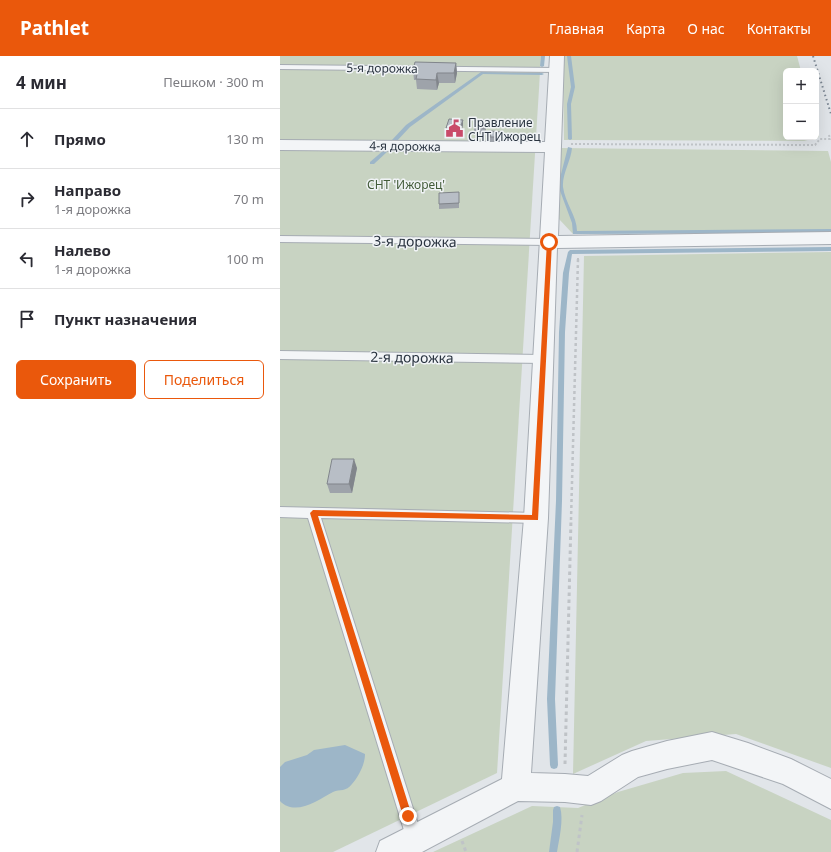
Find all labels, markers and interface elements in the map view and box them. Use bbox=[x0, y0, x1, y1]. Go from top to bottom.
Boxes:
text: Pathlet bbox=[20, 15, 89, 41]
text: Главная bbox=[549, 19, 604, 38]
text: Карта bbox=[626, 19, 665, 38]
text: О нас bbox=[687, 19, 725, 38]
text: Контакты bbox=[747, 19, 811, 38]
street label: 5-я дорожка bbox=[346, 59, 418, 77]
map controls bbox=[783, 68, 819, 140]
button: + bbox=[783, 68, 819, 104]
text: 4 мин bbox=[16, 71, 67, 94]
text: Пешком · 300 m bbox=[163, 73, 264, 91]
button: − bbox=[783, 104, 819, 140]
place label: Правление СНТ Ижорец bbox=[468, 114, 541, 145]
public building icon: Правление СНТ Ижорец bbox=[445, 119, 465, 139]
icon: ahead bbox=[16, 128, 38, 150]
text: Прямо bbox=[54, 129, 106, 149]
text: 130 m bbox=[226, 130, 264, 148]
street label: 4-я дорожка bbox=[369, 137, 441, 155]
park label: СНТ 'Ижорец' bbox=[367, 176, 445, 193]
text: Направо bbox=[54, 180, 121, 200]
icon: right bbox=[16, 188, 38, 210]
text: 70 m bbox=[234, 190, 264, 208]
text: 1-я дорожка bbox=[54, 200, 131, 218]
street label: 3-я дорожка bbox=[373, 231, 457, 251]
route start bbox=[540, 233, 558, 251]
text: Налево bbox=[54, 240, 111, 260]
icon: left bbox=[16, 248, 38, 270]
text: 100 m bbox=[226, 250, 264, 268]
text: 1-я дорожка bbox=[54, 260, 131, 278]
icon: arrive bbox=[16, 308, 38, 330]
text: Пункт назначения bbox=[54, 309, 197, 329]
street label: 2-я дорожка bbox=[370, 347, 454, 367]
button: Сохранить bbox=[16, 360, 136, 399]
button: Поделиться bbox=[144, 360, 264, 399]
route end bbox=[399, 807, 417, 825]

